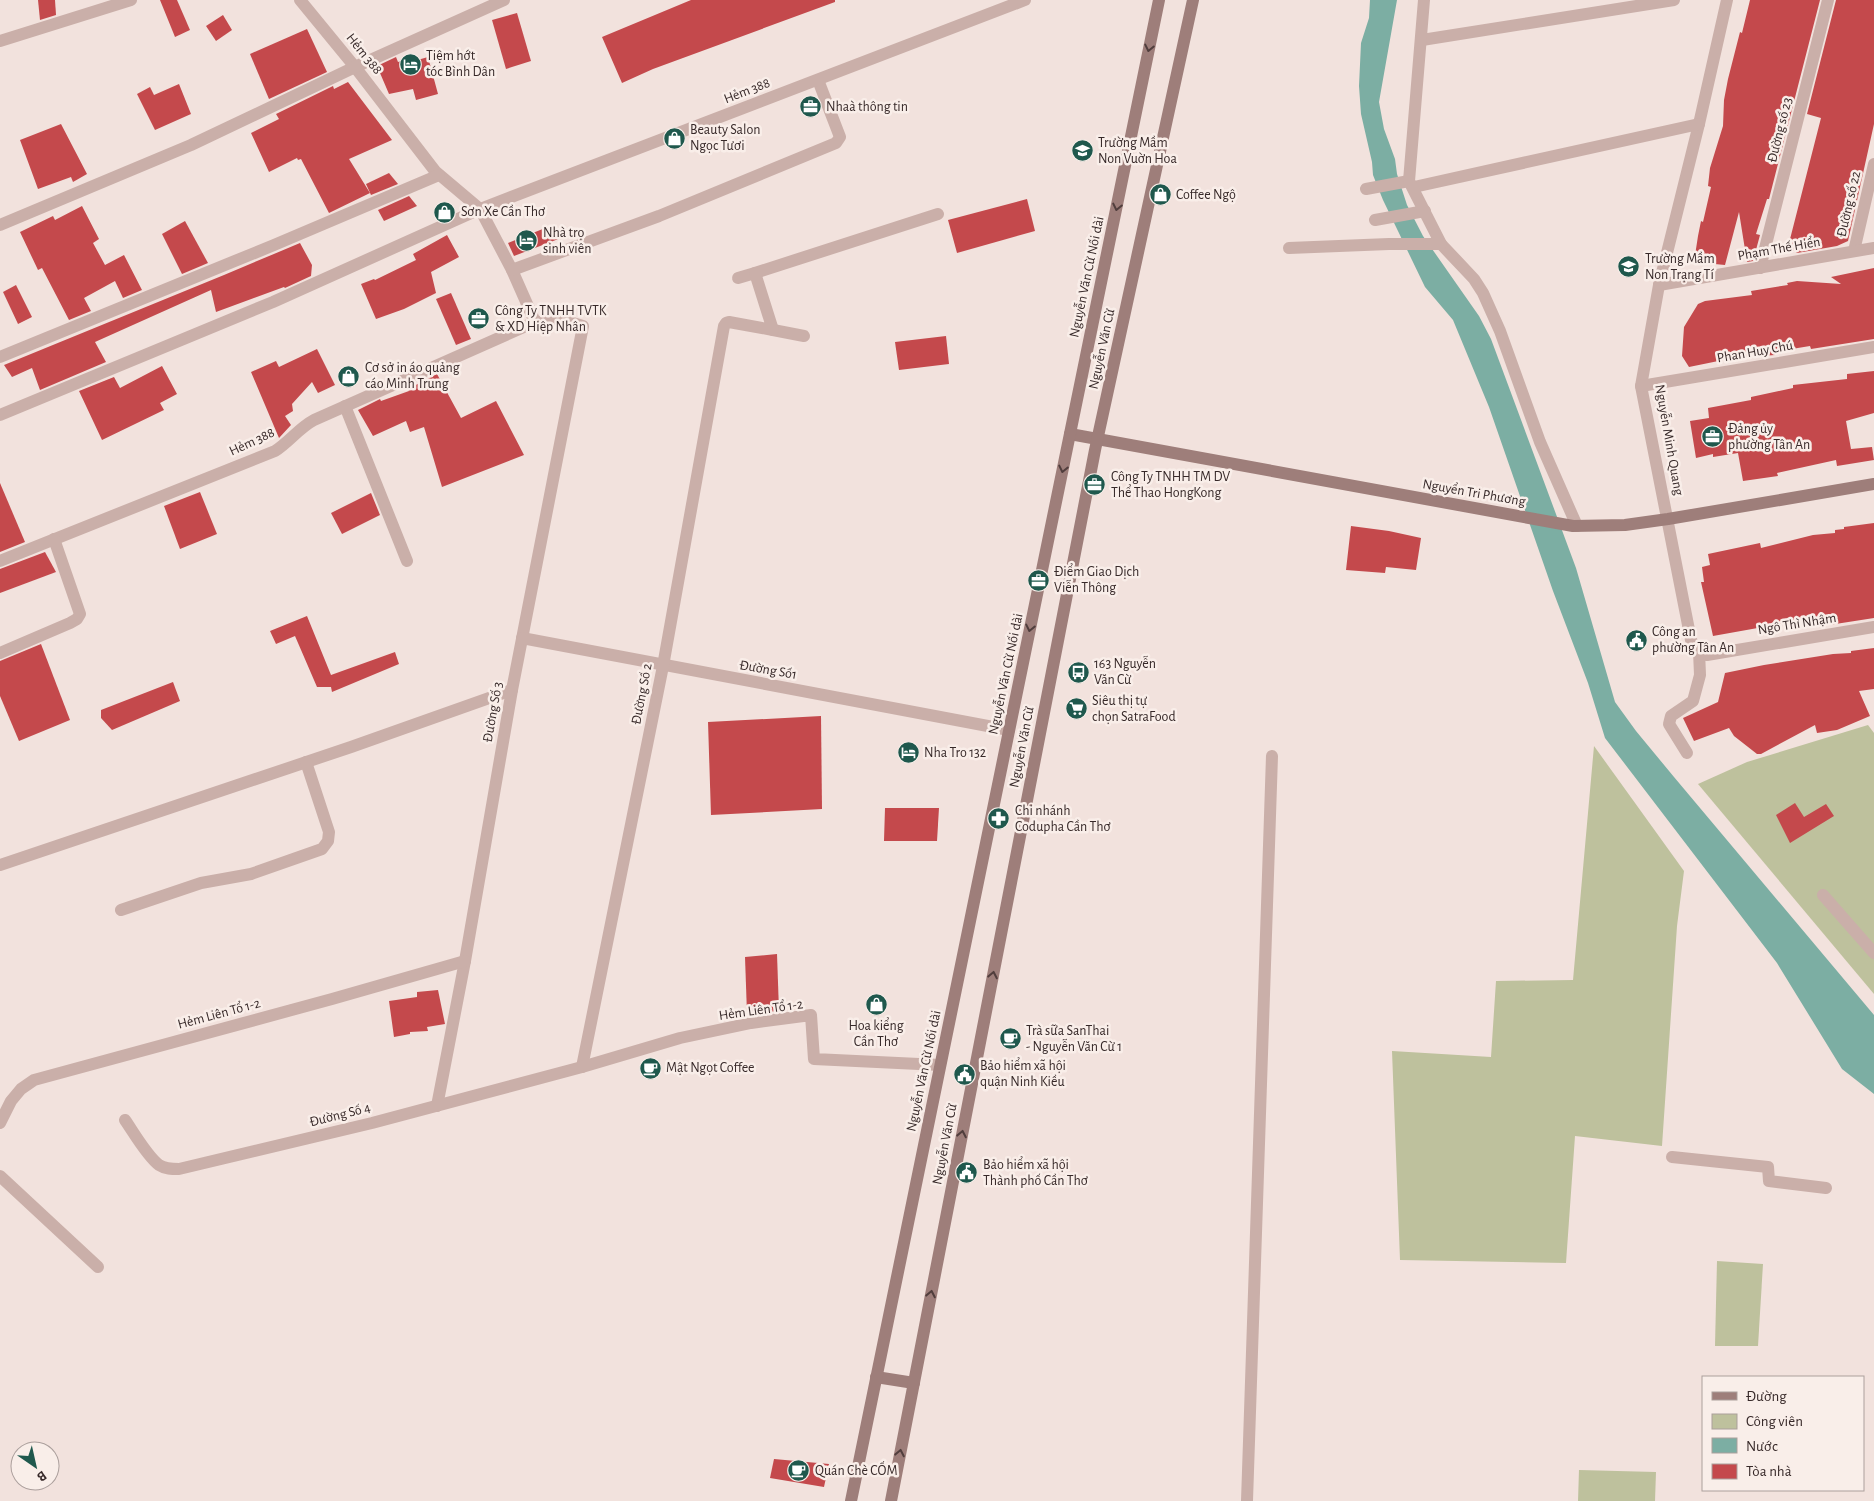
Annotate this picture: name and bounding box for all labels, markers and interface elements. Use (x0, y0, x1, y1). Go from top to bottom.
street label: Hẻm 388 (343, 31, 385, 77)
one-way arrow (1145, 43, 1155, 52)
place label: Tiệm hớt tóc Bình Dân (426, 49, 495, 79)
hotel icon: Tiệm hớt tóc Bình Dân (398, 52, 422, 76)
street label: Hẻm 388 (722, 76, 772, 106)
office icon: Nhaà thông tin (798, 95, 822, 119)
street label: Đường số 23 (1764, 96, 1795, 164)
place label: Nhaà thông tin (826, 100, 908, 114)
place label: Beauty Salon Ngọc Tươi (690, 123, 760, 153)
shop icon: Beauty Salon Ngọc Tươi (662, 126, 686, 150)
place label: Trường Mầm Non Vuờn Hoa (1098, 135, 1177, 166)
school or university icon: Trường Mầm Non Vuờn Hoa (1070, 139, 1094, 163)
street label: Đường số 22 (1834, 169, 1863, 238)
shop icon: Coffee Ngộ (1148, 183, 1172, 207)
place label: Coffee Ngộ (1176, 188, 1236, 202)
shop icon: Sơn Xe Cần Thơ (433, 200, 457, 224)
one-way arrow (1112, 203, 1123, 211)
place label: Sơn Xe Cần Thơ (461, 204, 545, 219)
street label: Nguyễn Văn Cừ Nối dài (1065, 215, 1107, 339)
place label: Nhà trọ sinh viên (543, 226, 591, 256)
hotel icon: Nhà trọ sinh viên (515, 229, 539, 253)
street label: Phạm Thế Hiển (1736, 233, 1821, 263)
place label: Trường Mầm Non Trạng Tí (1645, 251, 1715, 282)
school or university icon: Trường Mầm Non Trạng Tí (1617, 255, 1641, 279)
place label: Công Ty TNHH TVTK & XD Hiệp Nhân (495, 304, 607, 334)
street label: Nguyễn Văn Cừ (1085, 306, 1118, 391)
office icon: Công Ty TNHH TVTK & XD Hiệp Nhân (467, 307, 491, 331)
street label: Phan Huy Chú (1716, 338, 1794, 366)
place label: Cơ sở in áo quảng cáo Minh Trung (365, 361, 460, 391)
shop icon: Cơ sở in áo quảng cáo Minh Trung (337, 364, 361, 388)
street label: Nguyễn Minh Quang (1652, 383, 1688, 497)
place label: Đảng ủy phường Tân An (1728, 422, 1810, 452)
street label: Hẻm 388 (227, 425, 277, 459)
office icon: Đảng ủy phường Tân An (1700, 425, 1724, 449)
one-way arrow (1058, 465, 1069, 473)
place label: Công Ty TNHH TM DV Thể Thao HongKong (1111, 470, 1230, 500)
office icon: Công Ty TNHH TM DV Thể Thao HongKong (1083, 473, 1107, 497)
street label: Nguyển Tri Phương (1421, 475, 1527, 509)
place label: Điểm Giao Dịch Viễn Thông (1054, 563, 1139, 595)
office icon: Điểm Giao Dịch Viễn Thông (1026, 568, 1050, 592)
street label: Ngô Thì Nhậm (1757, 611, 1837, 637)
street label: Nguyễn Văn Cừ Nối dài (984, 612, 1026, 736)
one-way arrow (1026, 624, 1036, 633)
place label: Công an phường Tân An (1652, 625, 1734, 655)
public building icon: Công an phường Tân An (1624, 628, 1648, 652)
place label: 163 Nguyễn Văn Cừ (1094, 655, 1156, 687)
street label: Đường Số1 (738, 657, 798, 682)
bus stop icon: 163 Nguyễn Văn Cừ (1066, 660, 1090, 684)
street label: Đường Số 2 (628, 662, 655, 726)
street label: Đường Số 3 (480, 680, 505, 743)
place label: Siêu thị tự chọn SatraFood (1092, 694, 1176, 724)
supermarket icon: Siêu thị tự chọn SatraFood (1064, 697, 1088, 721)
street label: Nguyễn Văn Cừ (1005, 704, 1037, 789)
hotel icon: Nha Tro 132 (896, 741, 920, 765)
place label: Nha Tro 132 (924, 746, 986, 760)
place label: Chi nhánh Codupha Cần Thơ (1015, 804, 1111, 834)
pharmacy icon: Chi nhánh Codupha Cần Thơ (987, 807, 1011, 831)
one-way arrow (987, 970, 998, 979)
shop icon: Hoa kiểng Cần Thơ (864, 992, 888, 1016)
street label: Hẻm Liên Tổ 1-2 (176, 994, 262, 1032)
street label: Hẻm Liên Tổ 1-2 (718, 995, 804, 1023)
street label: Nguyễn Văn Cừ Nối dài (902, 1009, 944, 1133)
place label: Hoa kiểng Cần Thơ (848, 1017, 904, 1049)
place label: Trà sữa SanThai - Nguyễn Văn Cừ 1 (1026, 1024, 1122, 1054)
cafe icon: Trà sữa SanThai - Nguyễn Văn Cừ 1 (998, 1027, 1022, 1051)
cafe icon: Mật Ngọt Coffee (638, 1056, 662, 1080)
place label: Bảo hiểm xã hội quận Ninh Kiều (980, 1057, 1066, 1089)
place label: Mật Ngọt Coffee (666, 1061, 755, 1075)
public building icon: Bảo hiểm xã hội quận Ninh Kiều (952, 1062, 976, 1086)
street label: Đường Số 4 (308, 1100, 372, 1129)
street label: Nguyễn Văn Cừ (928, 1101, 960, 1186)
one-way arrow (956, 1130, 967, 1139)
place label: Bảo hiểm xã hội Thành phố Cần Thơ (983, 1156, 1088, 1188)
public building icon: Bảo hiểm xã hội Thành phố Cần Thơ (955, 1161, 979, 1185)
one-way arrow (925, 1289, 936, 1298)
legend (1702, 1376, 1864, 1491)
text: Đường (1746, 1389, 1787, 1404)
text: Công viên (1746, 1414, 1803, 1429)
text: Nước (1746, 1439, 1778, 1454)
north arrow (10, 1441, 60, 1491)
one-way arrow (894, 1449, 905, 1458)
cafe icon: Quán Chè CỐM (787, 1459, 811, 1483)
place label: Quán Chè CỐM (815, 1460, 897, 1478)
text: Tòa nhà (1746, 1464, 1792, 1479)
text: B (34, 1468, 49, 1484)

